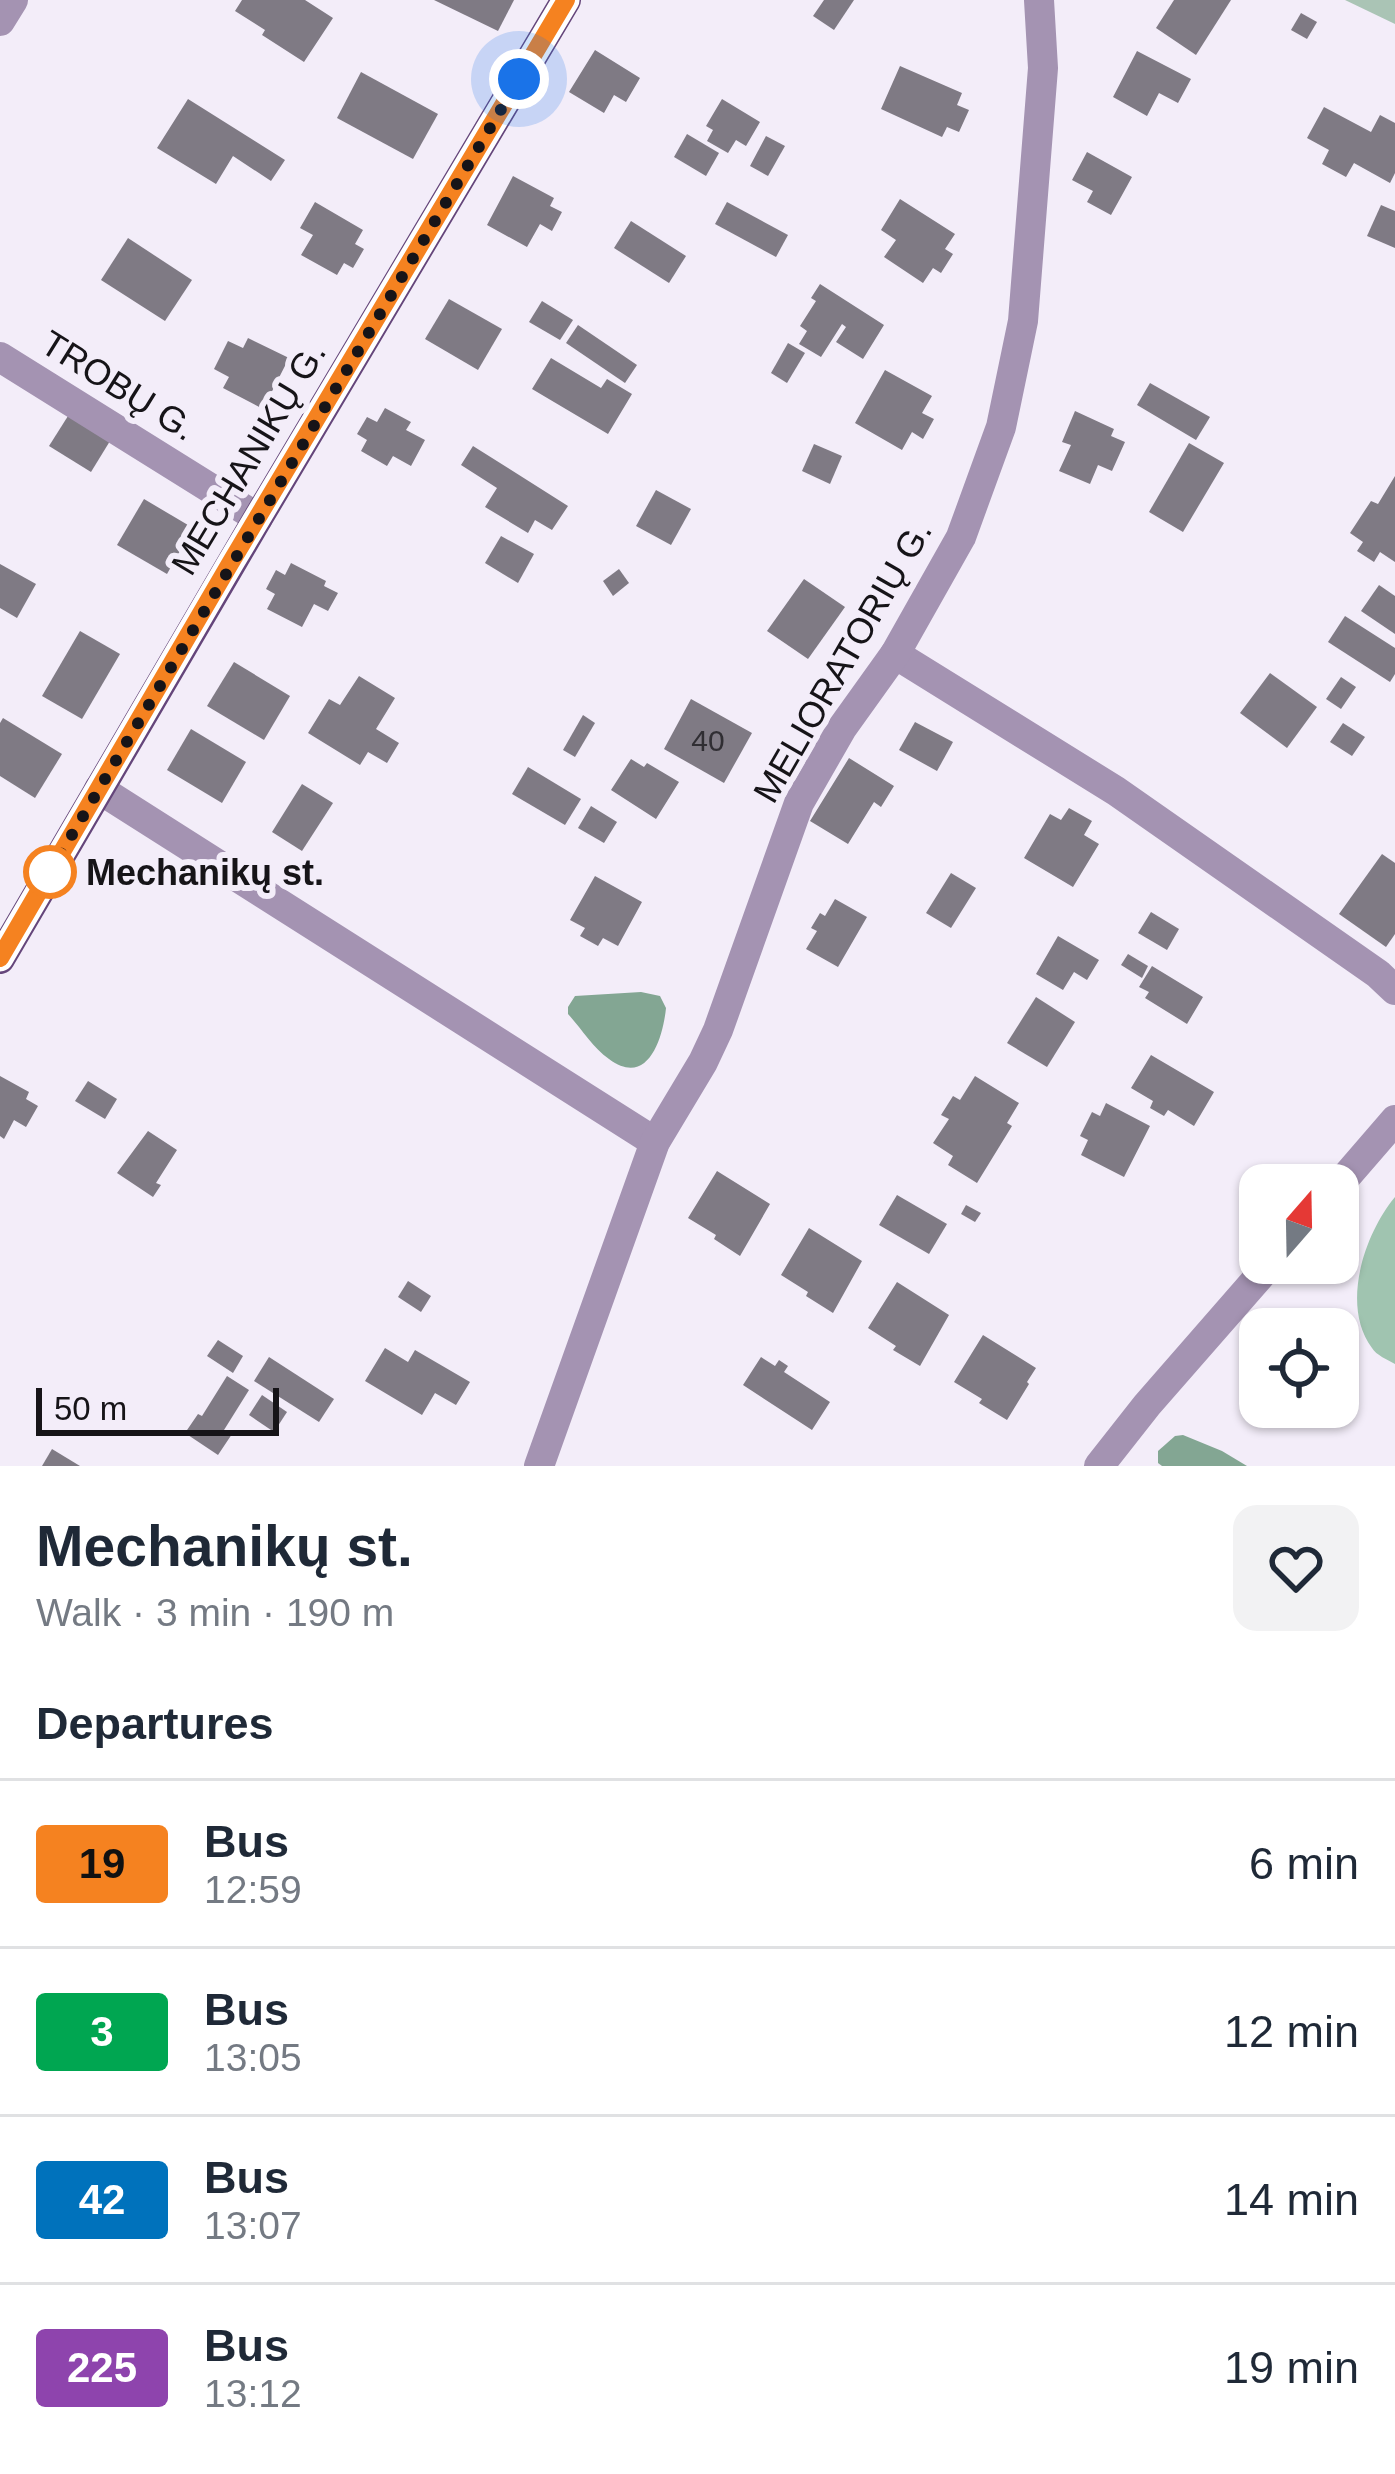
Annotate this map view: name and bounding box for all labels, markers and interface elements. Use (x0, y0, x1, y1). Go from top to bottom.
your location (489, 49, 549, 109)
street label: TROBŲ G. (34, 322, 203, 449)
street label: MECHANIKŲ G. (163, 335, 334, 582)
street label: MELIORATORIŲ G. (745, 513, 940, 810)
house number: 40 (691, 724, 725, 757)
marker: Mechanikų st. (25, 847, 75, 897)
place label: Mechanikų st. (86, 852, 324, 893)
north arrow (1239, 1164, 1359, 1284)
map controls (1239, 1164, 1359, 1428)
button: locate (1239, 1308, 1359, 1428)
scale bar (36, 1382, 279, 1435)
text: 50 m (54, 1390, 127, 1427)
button: heart (1233, 1505, 1359, 1631)
text: Mechanikų st. (36, 1514, 413, 1578)
text: Walk · 3 min · 190 m (36, 1591, 394, 1634)
text: Departures (36, 1698, 274, 1749)
text: Bus (204, 1816, 289, 1867)
text: 6 min (1249, 1838, 1359, 1889)
text: 19 (79, 1840, 125, 1887)
text: 12:59 (204, 1868, 302, 1911)
text: Bus (204, 1984, 289, 2035)
text: 12 min (1224, 2006, 1359, 2057)
text: 3 (90, 2008, 114, 2055)
text: 13:05 (204, 2036, 302, 2079)
text: Bus (204, 2152, 289, 2203)
text: 14 min (1224, 2174, 1359, 2225)
text: 42 (79, 2176, 125, 2223)
text: 13:07 (204, 2204, 302, 2247)
text: Bus (204, 2320, 289, 2371)
text: 19 min (1224, 2342, 1359, 2393)
text: 225 (67, 2344, 137, 2391)
text: 13:12 (204, 2372, 302, 2415)

